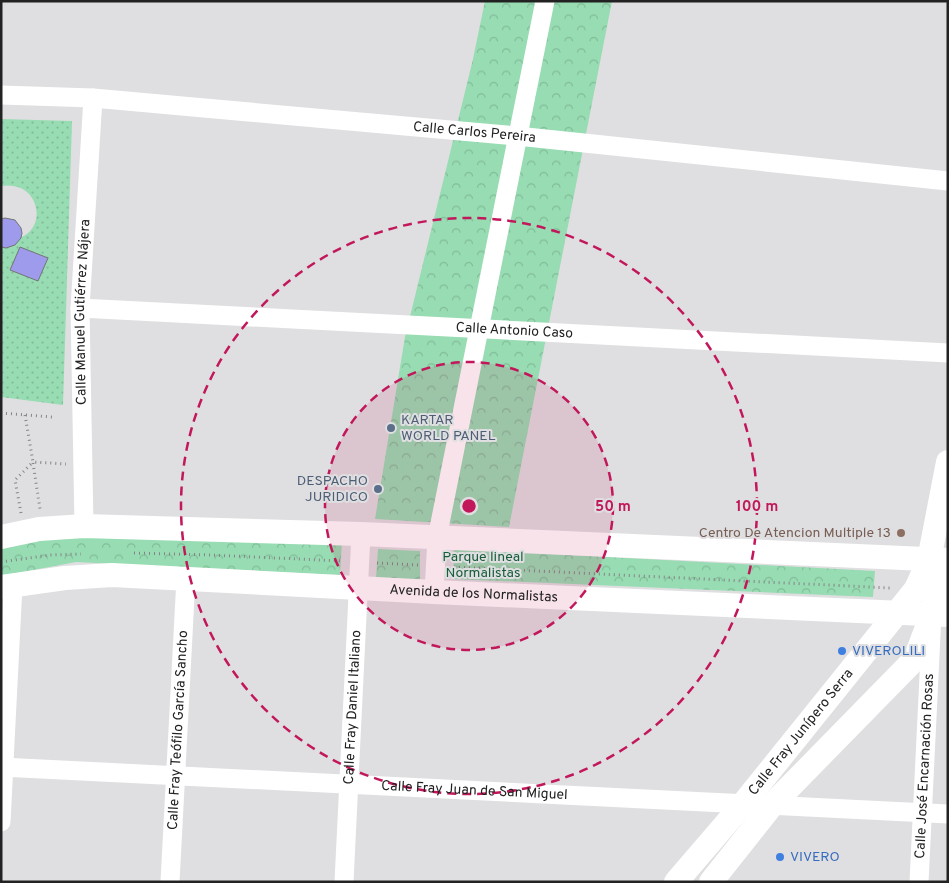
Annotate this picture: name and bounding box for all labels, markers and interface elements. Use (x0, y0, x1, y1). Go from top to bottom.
street label: Calle Carlos Pereira (412, 118, 537, 146)
street label: Calle Manuel Gutiérrez Nájera (71, 219, 94, 405)
street label: Calle Antonio Caso (455, 319, 574, 342)
place label: KARTAR WORLD PANEL (401, 412, 496, 445)
marker: KARTAR WORLD PANEL (385, 422, 397, 434)
place label: DESPACHO JURIDICO (297, 473, 368, 506)
marker: DESPACHO JURIDICO (372, 483, 384, 495)
centre of rings (460, 497, 478, 515)
text: 50 m (595, 498, 631, 517)
text: 100 m (736, 498, 778, 517)
place label: Centro De Atencion Multiple 13 (699, 525, 891, 542)
marker: Centro De Atencion Multiple 13 (895, 527, 907, 539)
park label: Parque lineal Normalistas (442, 549, 524, 582)
street label: Avenida de los Normalistas (389, 581, 558, 606)
street label: Calle Fray Daniel Italiano (340, 629, 365, 785)
street label: Calle Fray Teófilo García Sancho (164, 630, 192, 831)
place label: VIVEROLILI (852, 643, 925, 660)
marker: VIVEROLILI (836, 645, 848, 657)
street label: Calle Fray Junípero Serra (745, 665, 857, 799)
street label: Calle José Encarnación Rosas (912, 673, 938, 859)
street label: Calle Fray Juan de San Miguel (381, 777, 568, 804)
place label: VIVERO (790, 849, 840, 866)
marker: VIVERO (774, 851, 786, 863)

